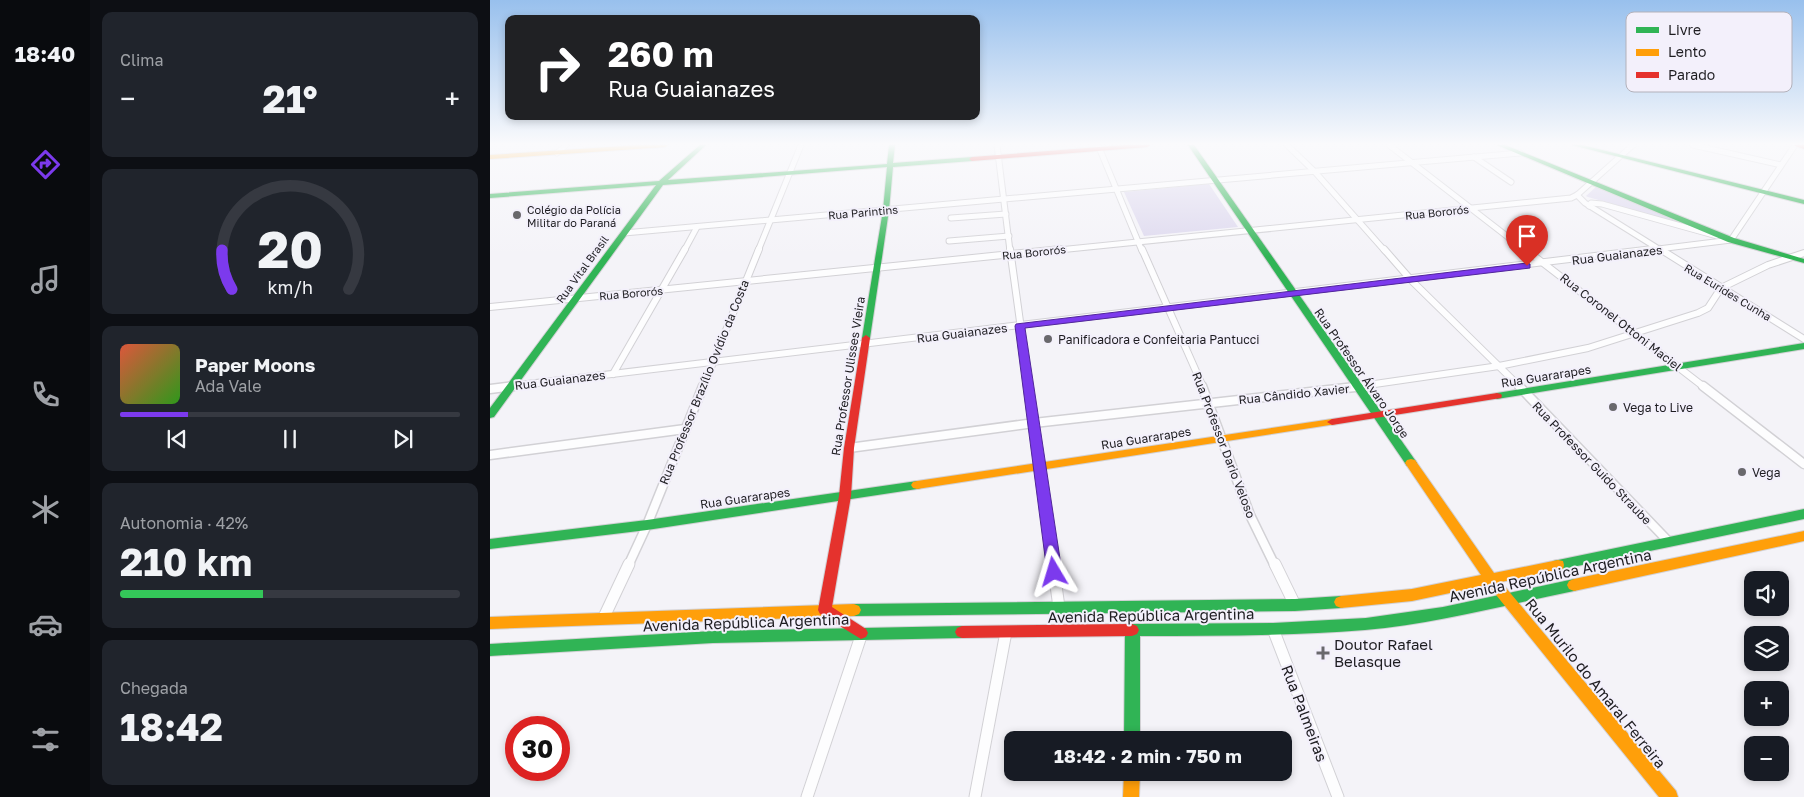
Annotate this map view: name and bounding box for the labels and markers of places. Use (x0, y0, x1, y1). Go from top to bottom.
place label: Colégio da Polícia Militar do Paraná (527, 203, 621, 229)
marker: Colégio da Polícia Militar do Paraná (511, 209, 523, 221)
pin (1506, 215, 1548, 266)
place label: Panificadora e Confeitaria Pantucci (1058, 332, 1259, 347)
marker: Panificadora e Confeitaria Pantucci (1042, 333, 1054, 345)
place label: Vega to Live (1623, 400, 1693, 415)
marker: Vega to Live (1607, 401, 1619, 413)
place label: Vega (1752, 465, 1780, 480)
marker: Vega (1736, 466, 1748, 478)
place label: Doutor Rafael Belasque (1334, 635, 1433, 670)
marker: Doutor Rafael Belasque (1316, 646, 1330, 660)

